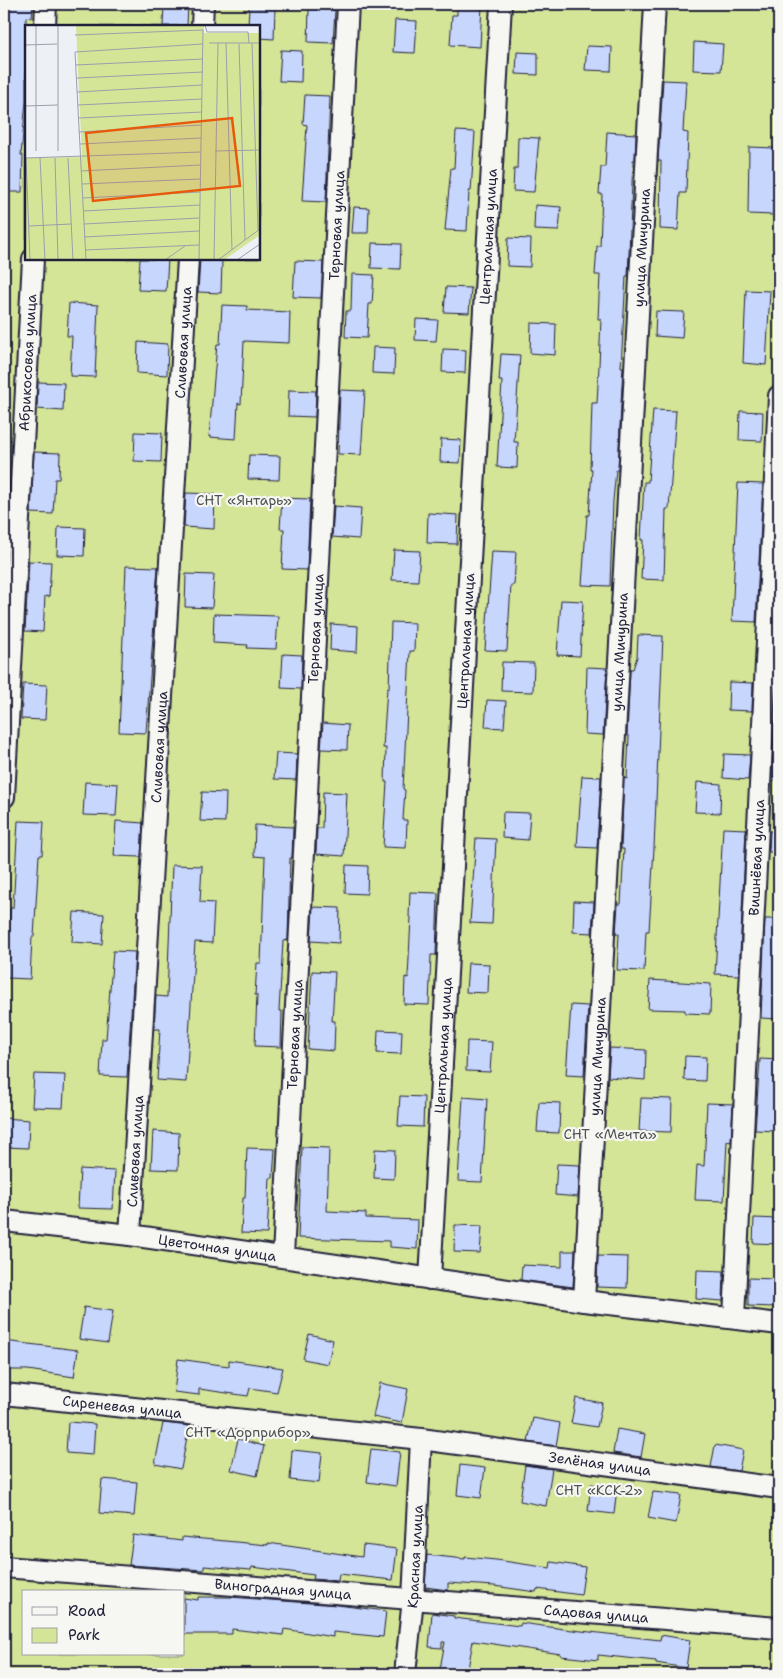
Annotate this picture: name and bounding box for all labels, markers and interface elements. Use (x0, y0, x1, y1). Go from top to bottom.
inset map (25, 25, 260, 260)
street label: Центральная улица (475, 168, 501, 305)
street label: Терновая улица (325, 170, 348, 281)
street label: улица Мичурина (629, 187, 654, 307)
street label: Сливовая улица (171, 286, 195, 399)
street label: Абрикосовая улица (15, 293, 40, 432)
park label: СНТ «Янтарь» (196, 491, 292, 509)
street label: Центральная улица (453, 572, 478, 710)
street label: Терновая улица (304, 573, 327, 684)
street label: улица Мичурина (607, 592, 632, 712)
street label: Сливовая улица (147, 690, 171, 803)
street label: Вишнёвая улица (745, 799, 768, 916)
street label: Центральная улица (430, 977, 456, 1114)
street label: Терновая улица (283, 978, 306, 1090)
street label: улица Мичурина (585, 996, 610, 1116)
street label: Сливовая улица (123, 1094, 147, 1208)
park label: СНТ «Мечта» (563, 1125, 657, 1143)
street label: Цветочная улица (157, 1230, 278, 1265)
street label: Сиреневая улица (62, 1391, 183, 1422)
park label: СНТ «Дорприбор» (185, 1423, 311, 1441)
street label: Зелёная улица (547, 1448, 653, 1479)
park label: СНТ «КСК-2» (556, 1481, 643, 1499)
street label: Красная улица (403, 1504, 427, 1609)
street label: Виноградная улица (214, 1575, 353, 1603)
legend (22, 1590, 185, 1656)
text: Road (68, 1601, 106, 1621)
street label: Садовая улица (543, 1601, 650, 1627)
text: Park (68, 1625, 100, 1645)

